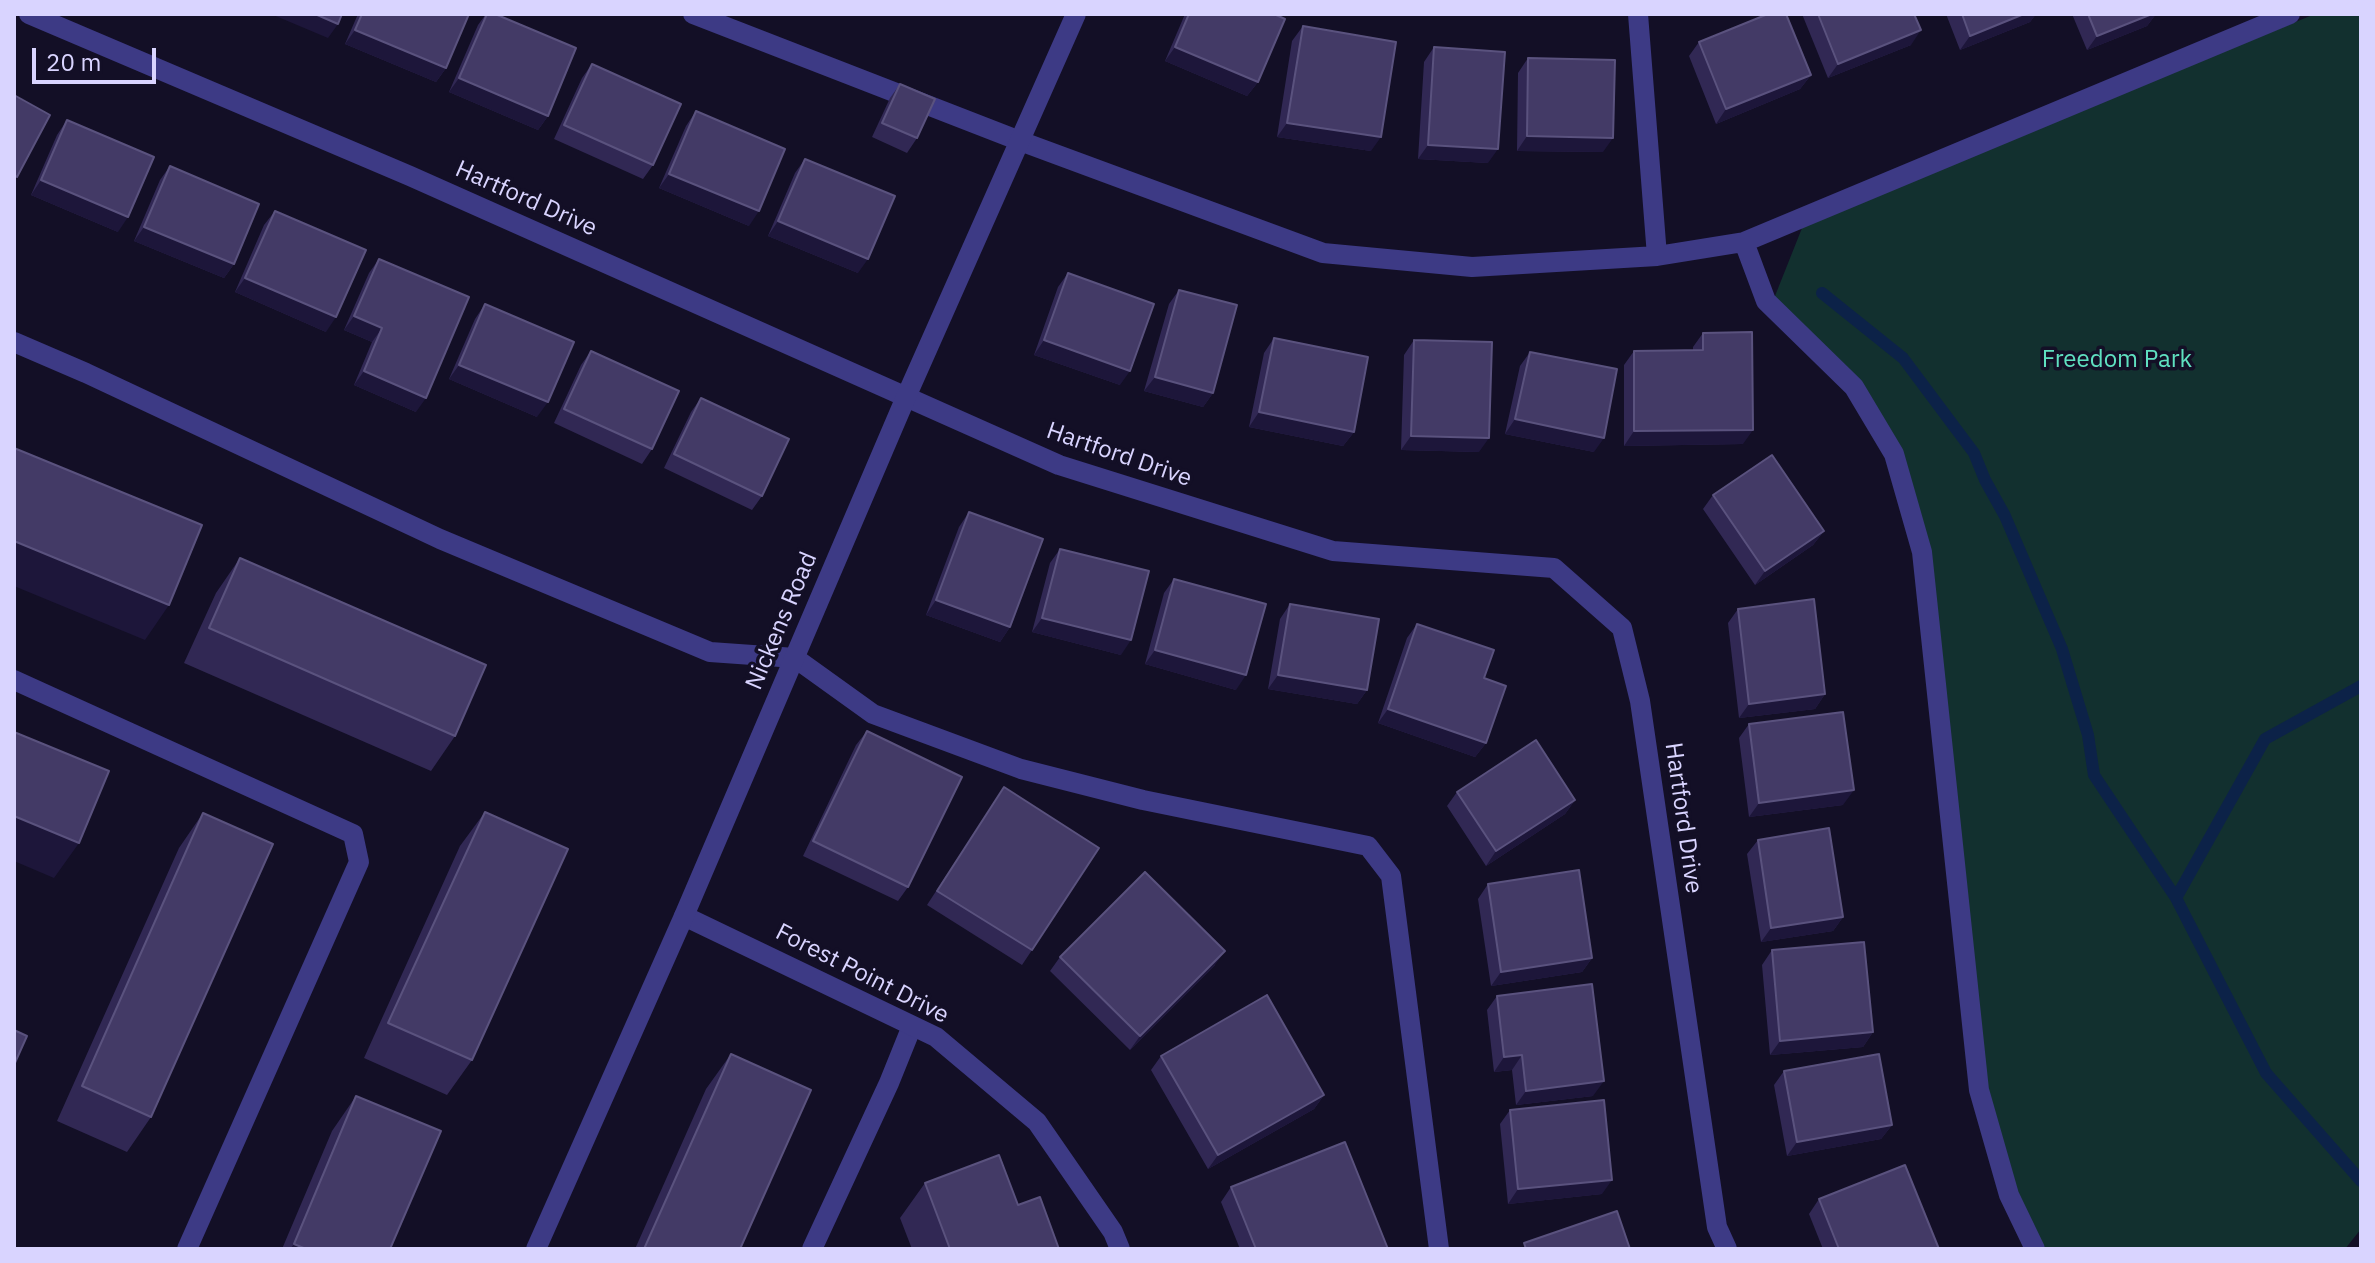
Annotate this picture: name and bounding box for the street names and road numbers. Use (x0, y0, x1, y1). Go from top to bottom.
street label: Hartford Drive (451, 155, 601, 243)
street label: Hartford Drive (1042, 417, 1196, 493)
street label: Nickens Road (740, 548, 824, 694)
street label: Hartford Drive (1658, 741, 1708, 895)
street label: Forest Point Drive (771, 918, 953, 1030)

